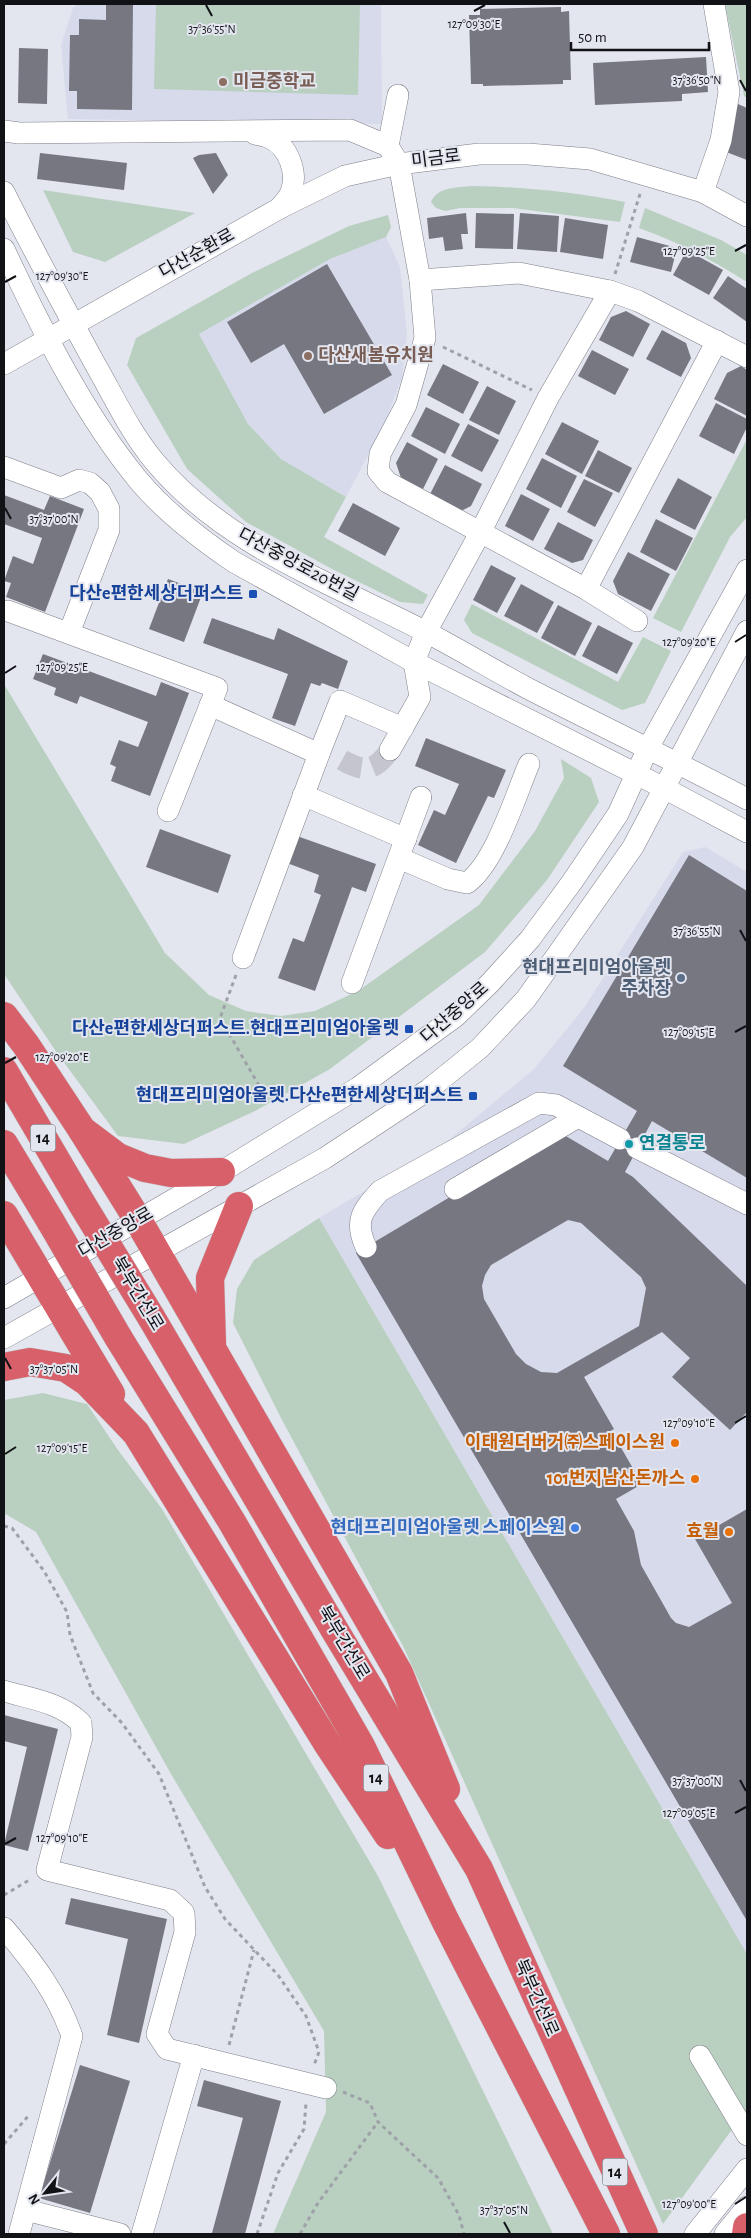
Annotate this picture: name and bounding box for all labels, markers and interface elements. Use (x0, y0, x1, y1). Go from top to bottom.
text: 127°09'30"E (448, 18, 500, 30)
scale bar (571, 20, 708, 52)
text: 37°36'55"N (188, 23, 236, 35)
text: 50 m (578, 30, 607, 45)
place label: 미금중학교 (233, 71, 316, 91)
text: 37°36'50"N (673, 74, 721, 86)
marker: 미금중학교 (217, 76, 229, 88)
street label: 미금로 (410, 145, 462, 171)
street label: 다산순환로 (155, 224, 238, 282)
text: 127°09'25"E (663, 245, 715, 257)
text: 127°09'30"E (36, 270, 88, 282)
place label: 다산새봄유치원 (318, 346, 434, 365)
marker: 다산새봄유치원 (302, 350, 314, 362)
text: 37°37'00"N (29, 513, 79, 525)
street label: 다산중앙로20번길 (235, 524, 362, 604)
place label: 다산e편한세상더퍼스트 (69, 583, 243, 603)
marker: 다산e편한세상더퍼스트 (247, 588, 259, 600)
text: 127°09'20"E (662, 636, 716, 648)
text: 127°09'25"E (36, 661, 88, 673)
text: 37°36'55"N (673, 925, 721, 937)
place label: 현대프리미엄아울렛 주차장 (522, 957, 671, 998)
marker: 현대프리미엄아울렛 주차장 (675, 972, 687, 984)
street label: 다산중앙로 (417, 978, 492, 1047)
place label: 다산e편한세상더퍼스트.현대프리미엄아울렛 (72, 1018, 399, 1038)
marker: 다산e편한세상더퍼스트.현대프리미엄아울렛 (403, 1023, 415, 1035)
text: 127°09'15"E (664, 1026, 714, 1038)
text: 127°09'20"E (35, 1051, 89, 1063)
place label: 현대프리미엄아울렛.다산e편한세상더퍼스트 (136, 1085, 463, 1105)
marker: 현대프리미엄아울렛.다산e편한세상더퍼스트 (467, 1090, 479, 1102)
road number: 14 (30, 1124, 56, 1152)
place label: 연결통로 (639, 1134, 705, 1153)
marker: 연결통로 (623, 1138, 635, 1150)
street label: 다산중앙로 (75, 1203, 156, 1261)
street label: 북부간선로 (108, 1253, 167, 1334)
text: 37°37'05"N (30, 1363, 78, 1375)
text: 127°09'10"E (663, 1417, 715, 1429)
place label: 이태원더버거㈜스페이스원 (465, 1432, 665, 1452)
marker: 이태원더버거㈜스페이스원 (669, 1437, 681, 1449)
text: 127°09'15"E (37, 1442, 87, 1454)
place label: 101번지남산돈까스 (547, 1469, 685, 1488)
marker: 101번지남산돈까스 (689, 1473, 701, 1485)
place label: 현대프리미엄아울렛 스페이스원 (330, 1517, 565, 1537)
marker: 현대프리미엄아울렛 스페이스원 (569, 1522, 581, 1534)
place label: 효월 (686, 1522, 719, 1541)
marker: 효월 (723, 1526, 735, 1538)
street label: 북부간선로 (314, 1602, 373, 1683)
road number: 14 (364, 1765, 388, 1792)
text: 37°37'00"N (672, 1775, 722, 1787)
text: 127°09'05"E (663, 1807, 715, 1819)
text: 127°09'10"E (36, 1832, 88, 1844)
street label: 북부간선로 (511, 1956, 562, 2039)
road number: 14 (602, 2158, 628, 2186)
north arrow (20, 2168, 70, 2218)
text: N (26, 2191, 43, 2207)
text: 127°09'00"E (662, 2198, 716, 2210)
text: 37°37'05"N (480, 2204, 528, 2216)

